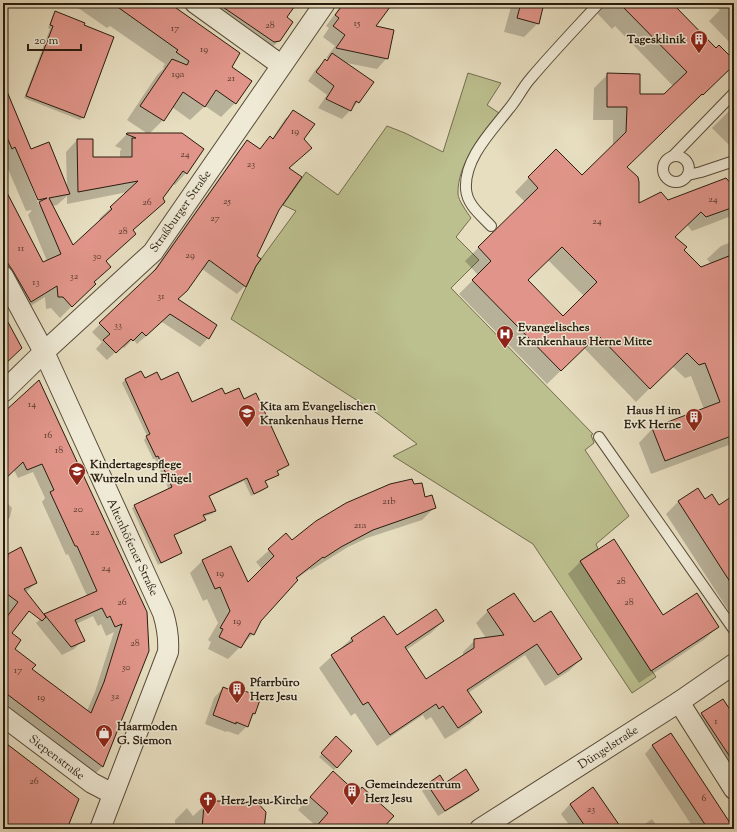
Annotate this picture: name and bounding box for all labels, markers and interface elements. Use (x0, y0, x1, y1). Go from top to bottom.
house number: 15 (354, 16, 361, 31)
house number: 28 (265, 18, 275, 33)
house number: 17 (171, 21, 179, 36)
scale bar (28, 26, 81, 52)
building icon: Tagesklinik (689, 29, 709, 54)
place label: Tagesklinik (626, 31, 686, 49)
text: 20 m (34, 32, 59, 50)
house number: 19 (200, 42, 208, 57)
house number: 19a (172, 67, 185, 82)
house number: 21 (227, 71, 236, 86)
house number: 19 (291, 124, 299, 139)
house number: 24 (180, 147, 190, 162)
house number: 23 (247, 157, 255, 172)
street label: Straßburger Straße (146, 166, 216, 257)
house number: 24 (708, 192, 718, 207)
house number: 25 (223, 194, 232, 209)
house number: 26 (142, 195, 152, 210)
house number: 27 (210, 211, 220, 226)
house number: 24 (592, 214, 602, 229)
house number: 28 (118, 224, 128, 239)
house number: 11 (18, 241, 25, 256)
house number: 29 (185, 248, 195, 263)
house number: 30 (92, 249, 102, 264)
house number: 32 (70, 269, 79, 284)
house number: 13 (32, 275, 40, 290)
house number: 31 (157, 289, 165, 304)
house number: 33 (114, 318, 122, 333)
place label: Evangelisches Krankenhaus Herne Mitte (517, 319, 652, 351)
hospital icon: Evangelisches Krankenhaus Herne Mitte (495, 324, 515, 349)
house number: 14 (28, 397, 36, 412)
place label: Kita am Evangelischen Krankenhaus Herne (259, 398, 377, 430)
place label: Haus H im EvK Herne (623, 402, 681, 434)
school or university icon: Kita am Evangelischen Krankenhaus Herne (237, 403, 257, 428)
building icon: Haus H im EvK Herne (684, 407, 704, 432)
house number: 16 (44, 428, 52, 443)
house number: 18 (55, 443, 63, 458)
place label: Kindertagespflege Wurzeln und Flügel (89, 456, 192, 488)
school or university icon: Kindertagespflege Wurzeln und Flügel (67, 461, 87, 486)
house number: 21b (382, 494, 396, 509)
street label: Altenhöfener Straße (102, 496, 163, 599)
house number: 20 (73, 502, 83, 517)
house number: 21a (354, 518, 367, 533)
house number: 22 (90, 525, 100, 540)
house number: 24 (101, 561, 111, 576)
house number: 19 (216, 566, 224, 581)
house number: 28 (616, 574, 626, 589)
house number: 26 (117, 595, 127, 610)
house number: 28 (624, 595, 634, 610)
house number: 19 (233, 614, 241, 629)
house number: 28 (130, 636, 140, 651)
house number: 30 (121, 660, 131, 675)
house number: 17 (14, 663, 22, 678)
place label: Pfarrbüro Herz Jesu (249, 674, 300, 706)
building icon: Pfarrbüro Herz Jesu (227, 679, 247, 704)
house number: 32 (111, 689, 120, 704)
house number: 19 (37, 690, 45, 705)
house number: 1 (714, 714, 718, 729)
place label: Haarmoden G. Siemon (116, 718, 179, 750)
street label: Düngelstraße (575, 721, 643, 774)
shop icon: Haarmoden G. Siemon (94, 723, 114, 748)
street label: Siepenstraße (25, 731, 89, 785)
house number: 26 (29, 774, 39, 789)
place label: Gemeindezentrum Herz Jesu (364, 776, 461, 808)
building icon: Gemeindezentrum Herz Jesu (342, 781, 362, 806)
church icon: Herz-Jesu-Kirche (198, 790, 218, 815)
house number: 6 (702, 791, 707, 806)
place label: Herz-Jesu-Kirche (220, 792, 308, 810)
house number: 23 (587, 802, 595, 817)

